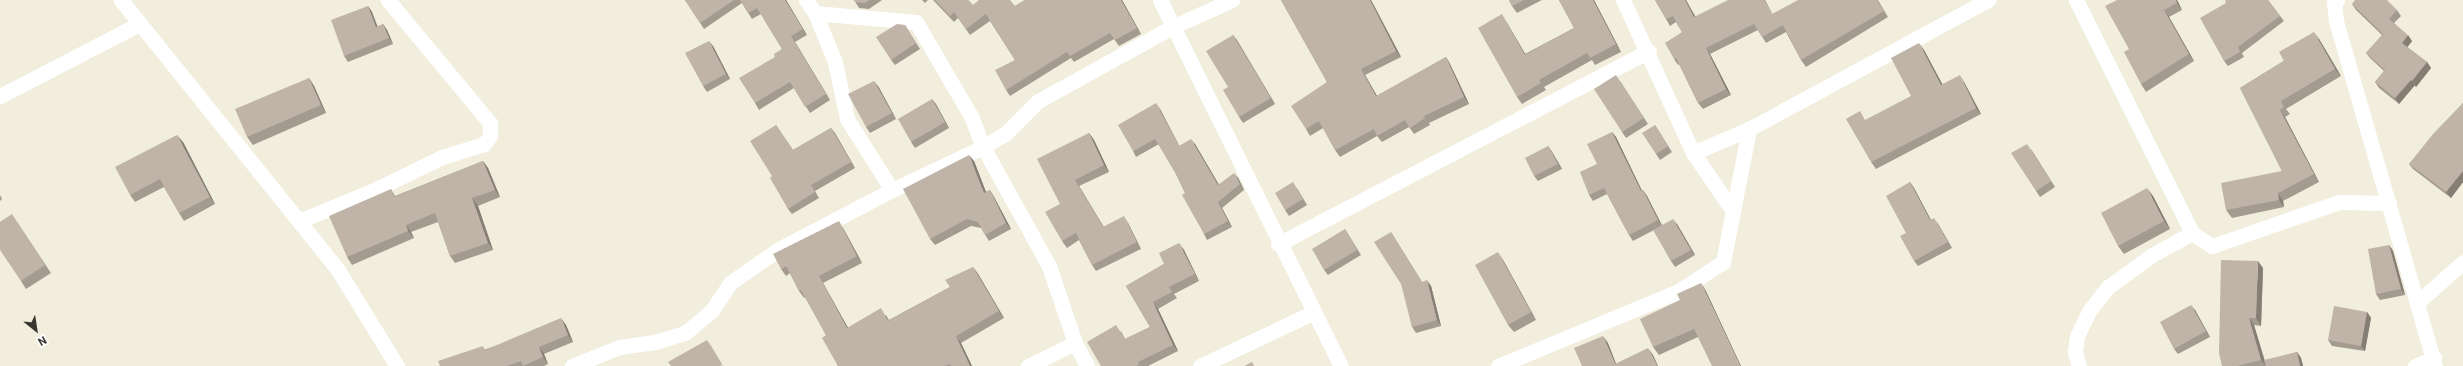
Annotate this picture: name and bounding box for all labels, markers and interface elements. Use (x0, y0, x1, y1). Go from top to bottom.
north arrow (16, 310, 56, 350)
text: N (36, 333, 49, 348)

